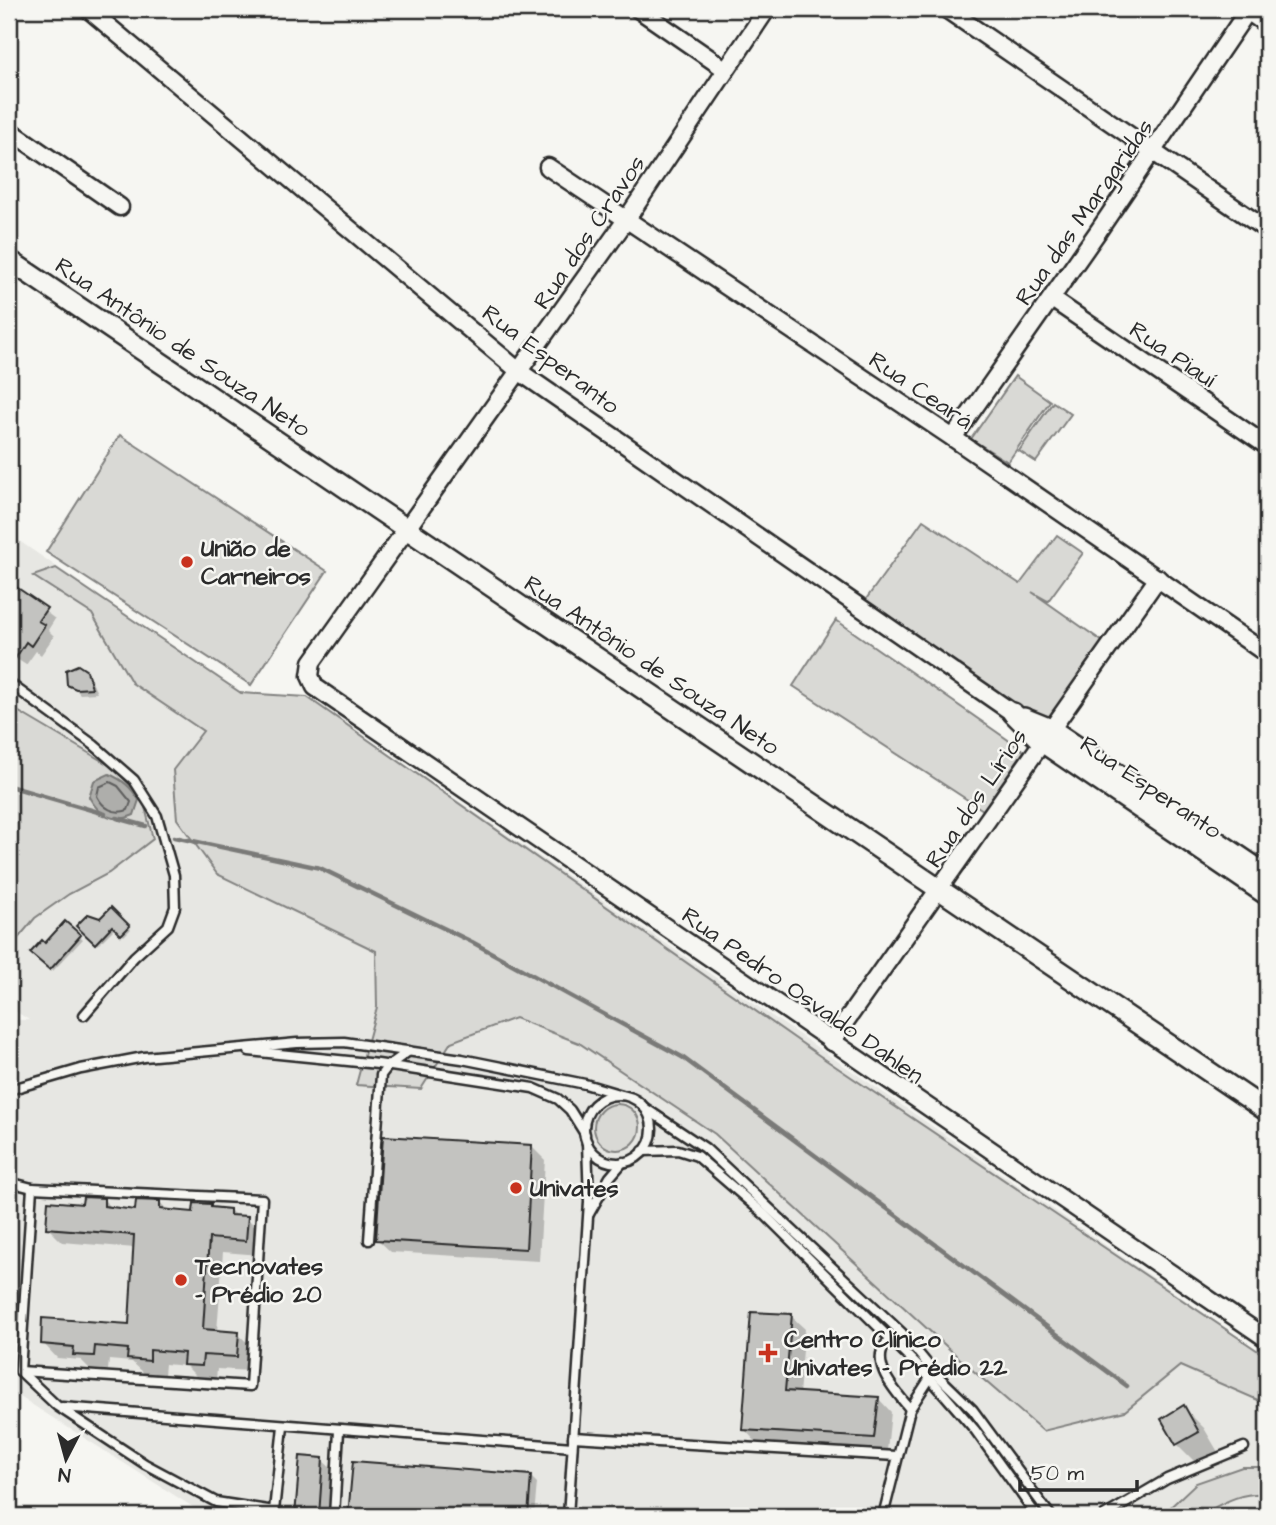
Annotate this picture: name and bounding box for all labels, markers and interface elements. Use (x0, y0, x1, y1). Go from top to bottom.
street label: Rua das Margaridas (1008, 112, 1163, 313)
street label: Rua dos Cravos (526, 149, 654, 316)
street label: Rua Antônio de Souza Neto (48, 249, 317, 446)
street label: Rua Esperanto (475, 297, 627, 423)
street label: Rua Piauí (1122, 313, 1223, 397)
street label: Rua Ceará (862, 344, 979, 438)
place label: União de Carneiros (201, 532, 311, 594)
marker: União de Carneiros (179, 554, 195, 570)
street label: Rua Antônio de Souza Neto (517, 567, 786, 764)
street label: Rua dos Lírios (918, 722, 1036, 875)
street label: Rua Esperanto (1073, 728, 1228, 848)
street label: Rua Pedro Osvaldo Dahlen (675, 899, 930, 1092)
place label: Univates (530, 1172, 619, 1206)
marker: Univates (508, 1180, 524, 1196)
place label: Tecnovates - Prédio 20 (194, 1250, 323, 1312)
marker: Tecnovates - Prédio 20 (173, 1272, 189, 1288)
place label: Centro Clínico Univates - Prédio 22 (784, 1323, 1007, 1385)
marker: Centro Clínico Univates - Prédio 22 (758, 1343, 778, 1363)
north arrow (32, 1424, 102, 1494)
scale bar (1020, 1448, 1138, 1492)
text: 50 m (1031, 1459, 1085, 1488)
text: N (57, 1460, 72, 1488)

